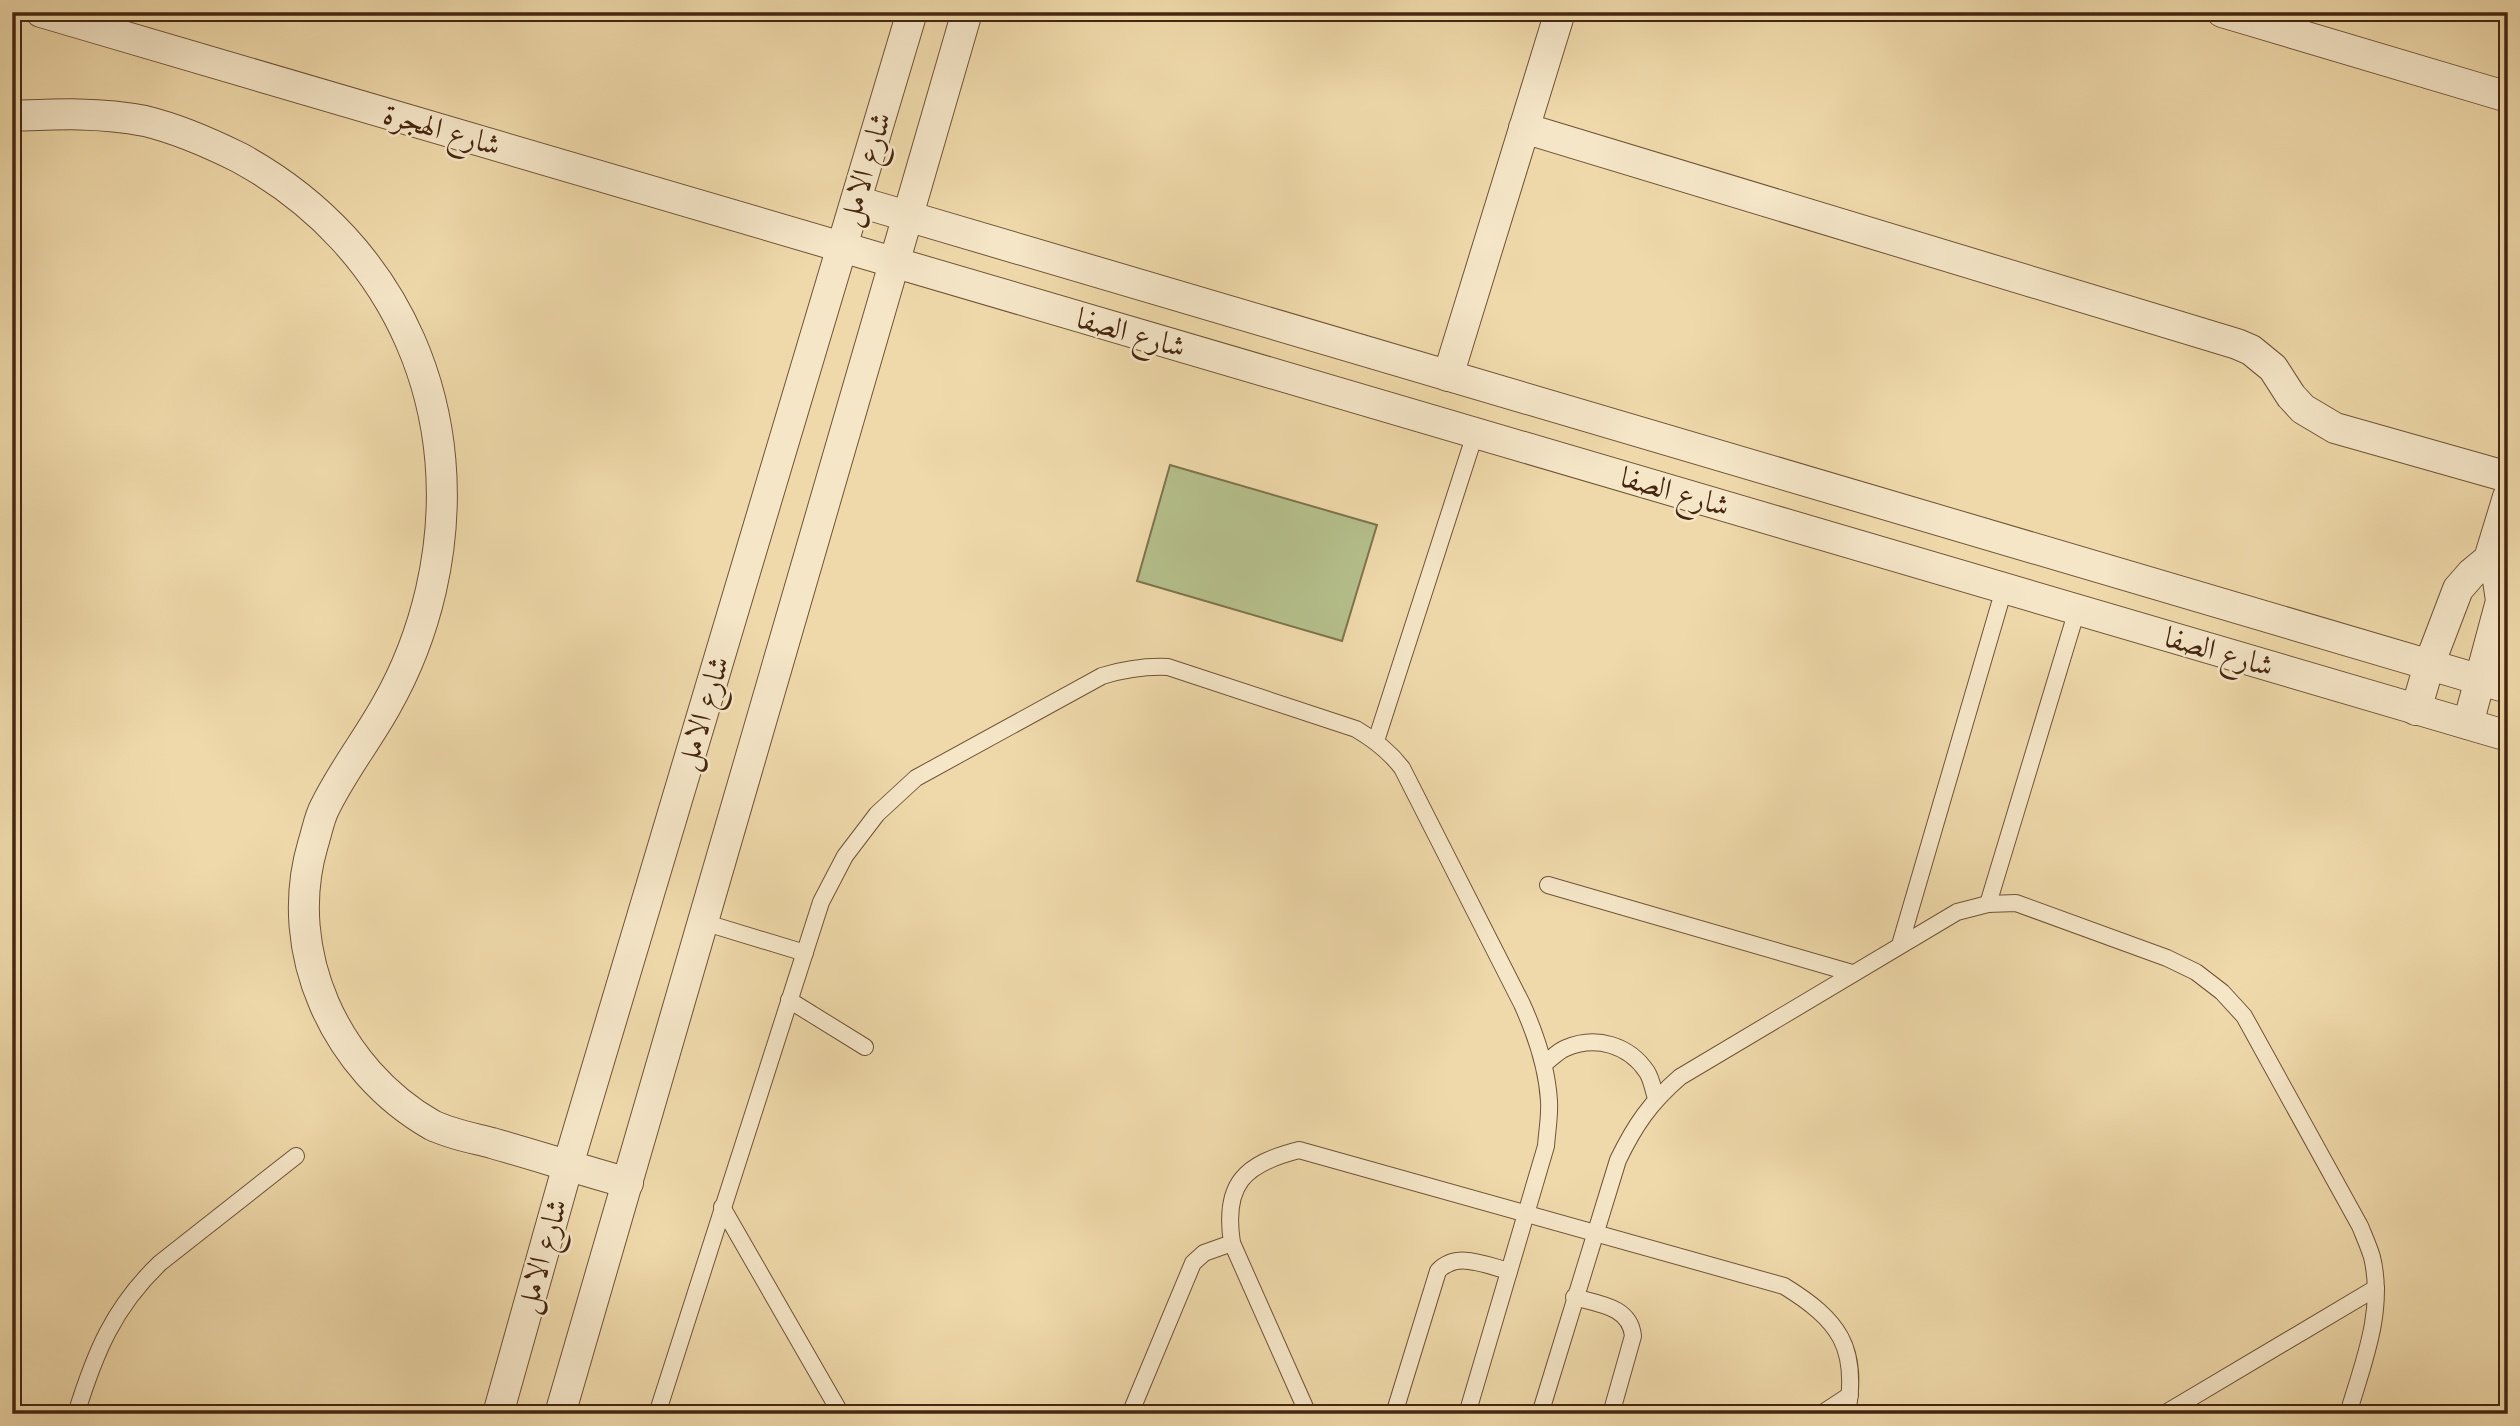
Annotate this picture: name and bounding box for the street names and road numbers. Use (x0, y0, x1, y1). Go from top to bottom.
street label: شارع الهجرة (377, 94, 505, 170)
street label: شارع الامل (828, 107, 906, 232)
street label: شارع الصفا (1071, 298, 1190, 372)
street label: شارع الصفا (1615, 457, 1734, 531)
street label: شارع الصفا (2159, 617, 2278, 691)
street label: شارع الامل (666, 651, 744, 776)
street label: شارع الامل (506, 1194, 582, 1319)

